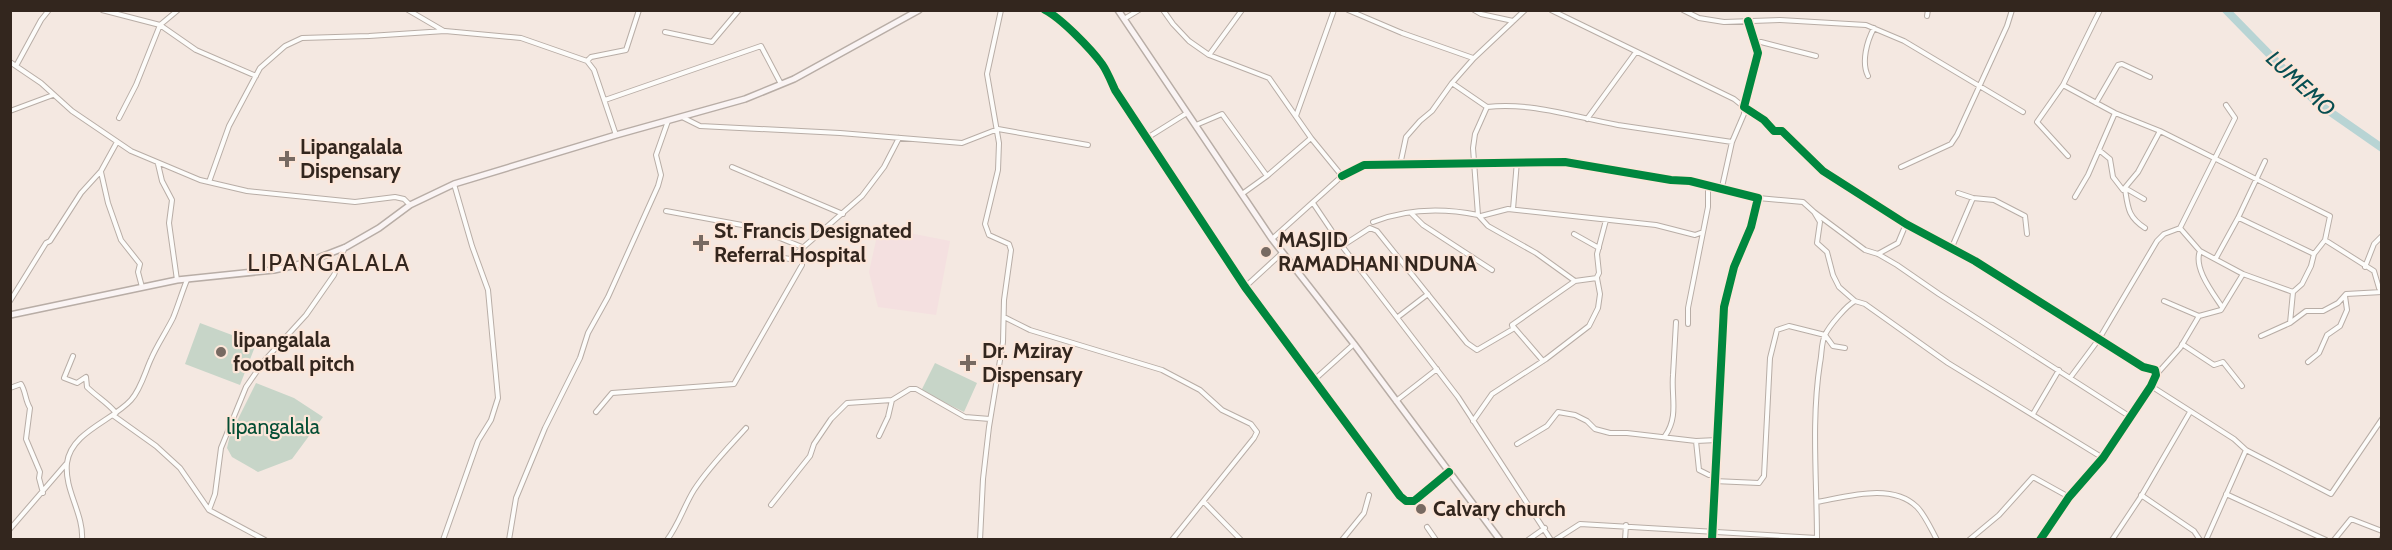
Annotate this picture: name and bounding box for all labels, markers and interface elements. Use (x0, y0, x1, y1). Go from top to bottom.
water label: LUMEMO (2261, 45, 2341, 122)
place label: Lipangalala Dispensary (300, 134, 403, 183)
marker: Lipangalala Dispensary (278, 150, 296, 168)
place label: St. Francis Designated Referral Hospital (714, 218, 912, 267)
place label: MASJID RAMADHANI NDUNA (1278, 227, 1478, 276)
marker: St. Francis Designated Referral Hospital (692, 234, 710, 252)
marker: MASJID RAMADHANI NDUNA (1259, 245, 1273, 259)
district label: LIPANGALALA (247, 248, 411, 277)
place label: lipangalala football pitch (233, 327, 355, 376)
place label: Dr. Mziray Dispensary (982, 338, 1084, 387)
marker: lipangalala football pitch (214, 345, 228, 359)
marker: Dr. Mziray Dispensary (959, 354, 977, 372)
park label: lipangalala (226, 414, 320, 439)
place label: Calvary church (1433, 496, 1566, 521)
marker: Calvary church (1414, 502, 1428, 516)

